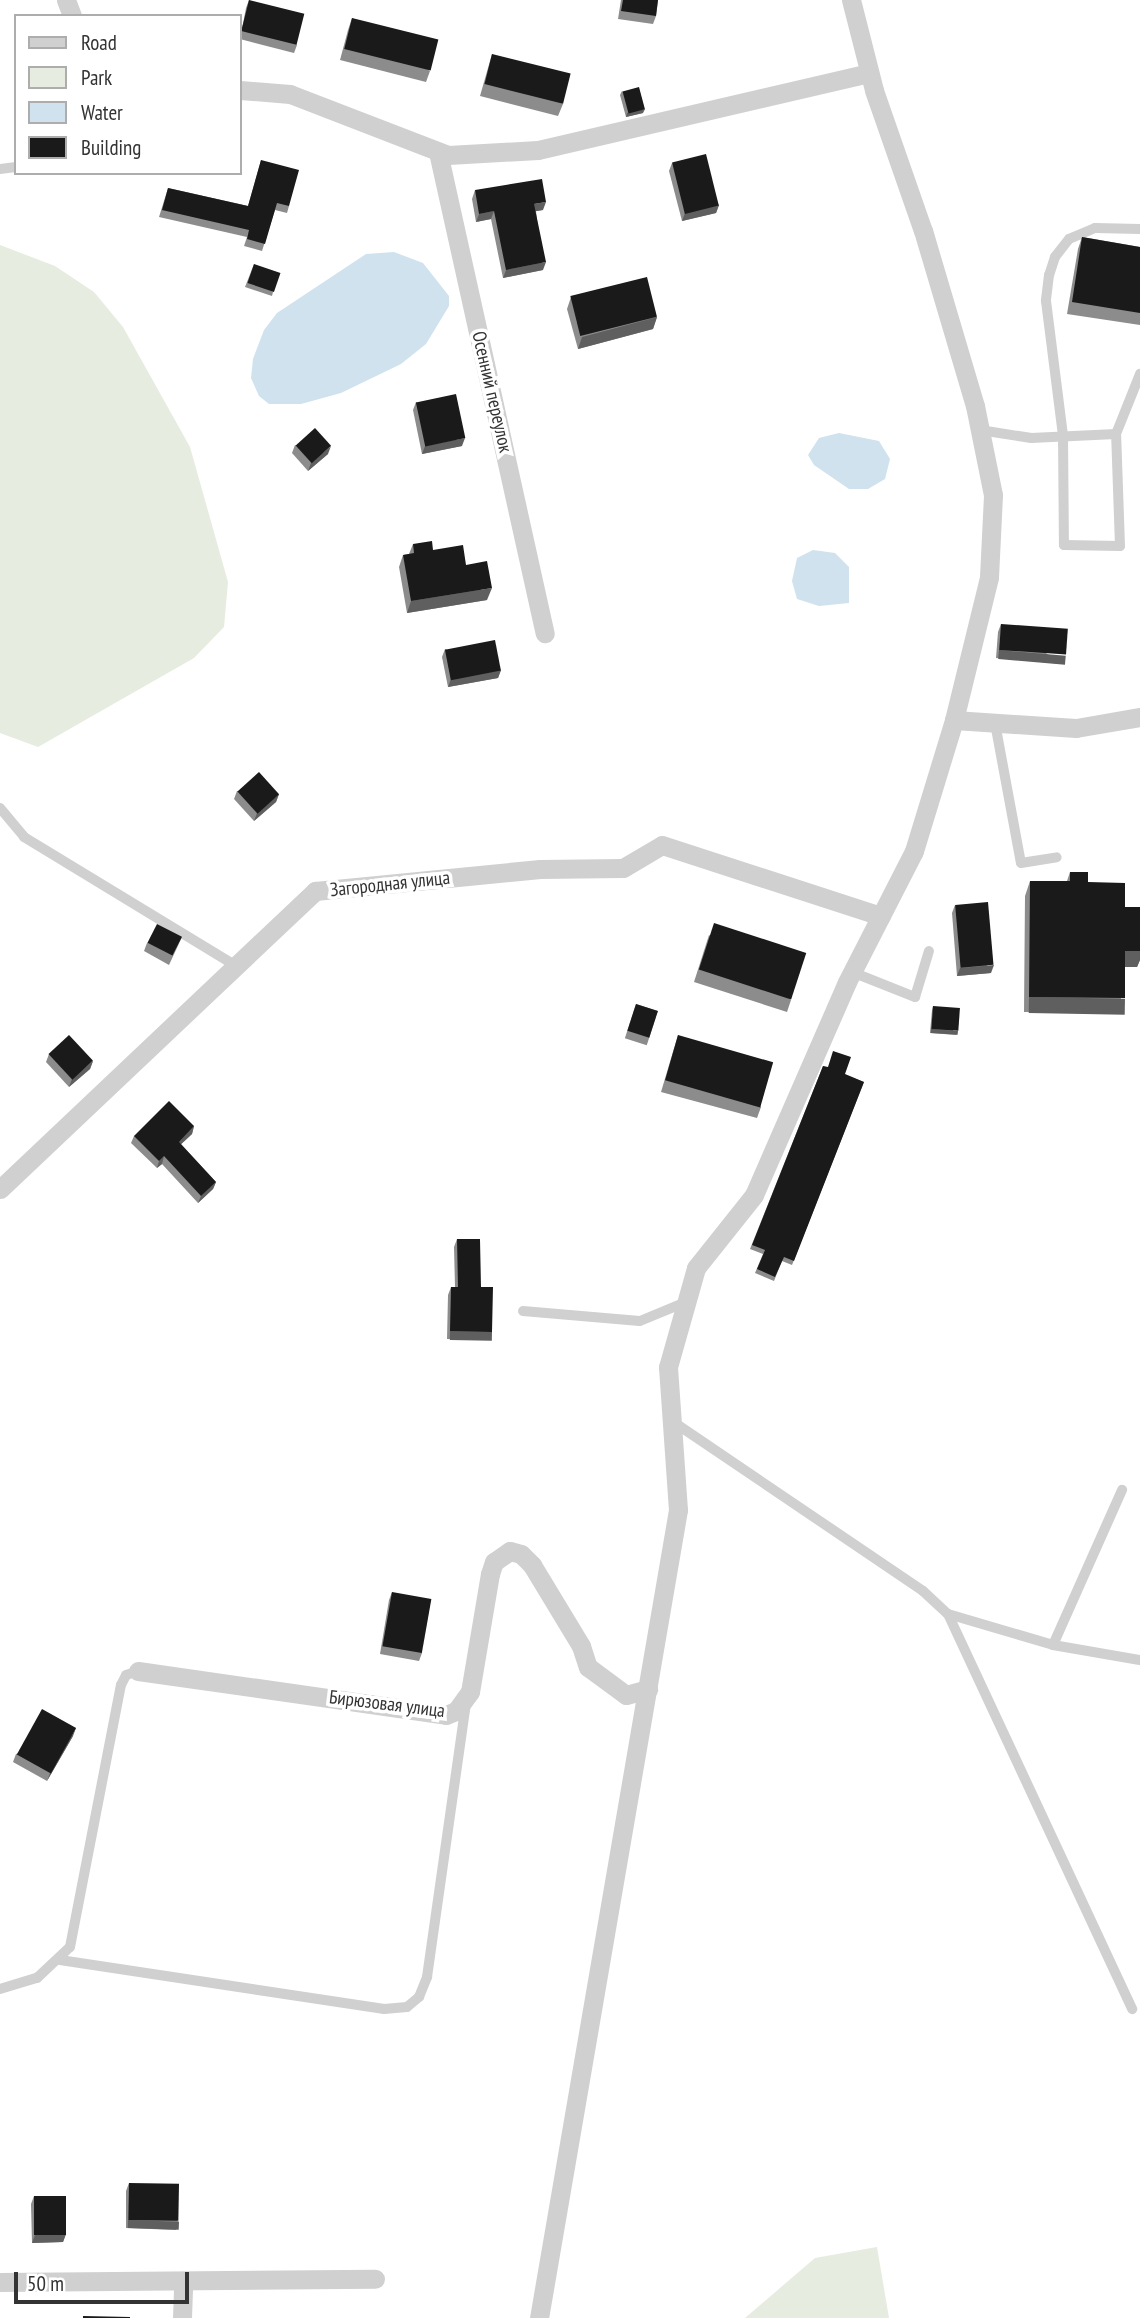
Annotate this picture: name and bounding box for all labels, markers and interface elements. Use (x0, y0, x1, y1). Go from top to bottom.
legend (14, 14, 242, 175)
text: Road (81, 29, 117, 56)
text: Park (81, 64, 112, 91)
text: Water (81, 99, 123, 126)
text: Building (81, 134, 141, 161)
street label: Осенний переулок (467, 329, 517, 455)
street label: Загородная улица (329, 866, 451, 902)
street label: Бирюзовая улица (328, 1686, 446, 1722)
scale bar (18, 2258, 192, 2302)
text: 50 m (27, 2270, 64, 2297)

